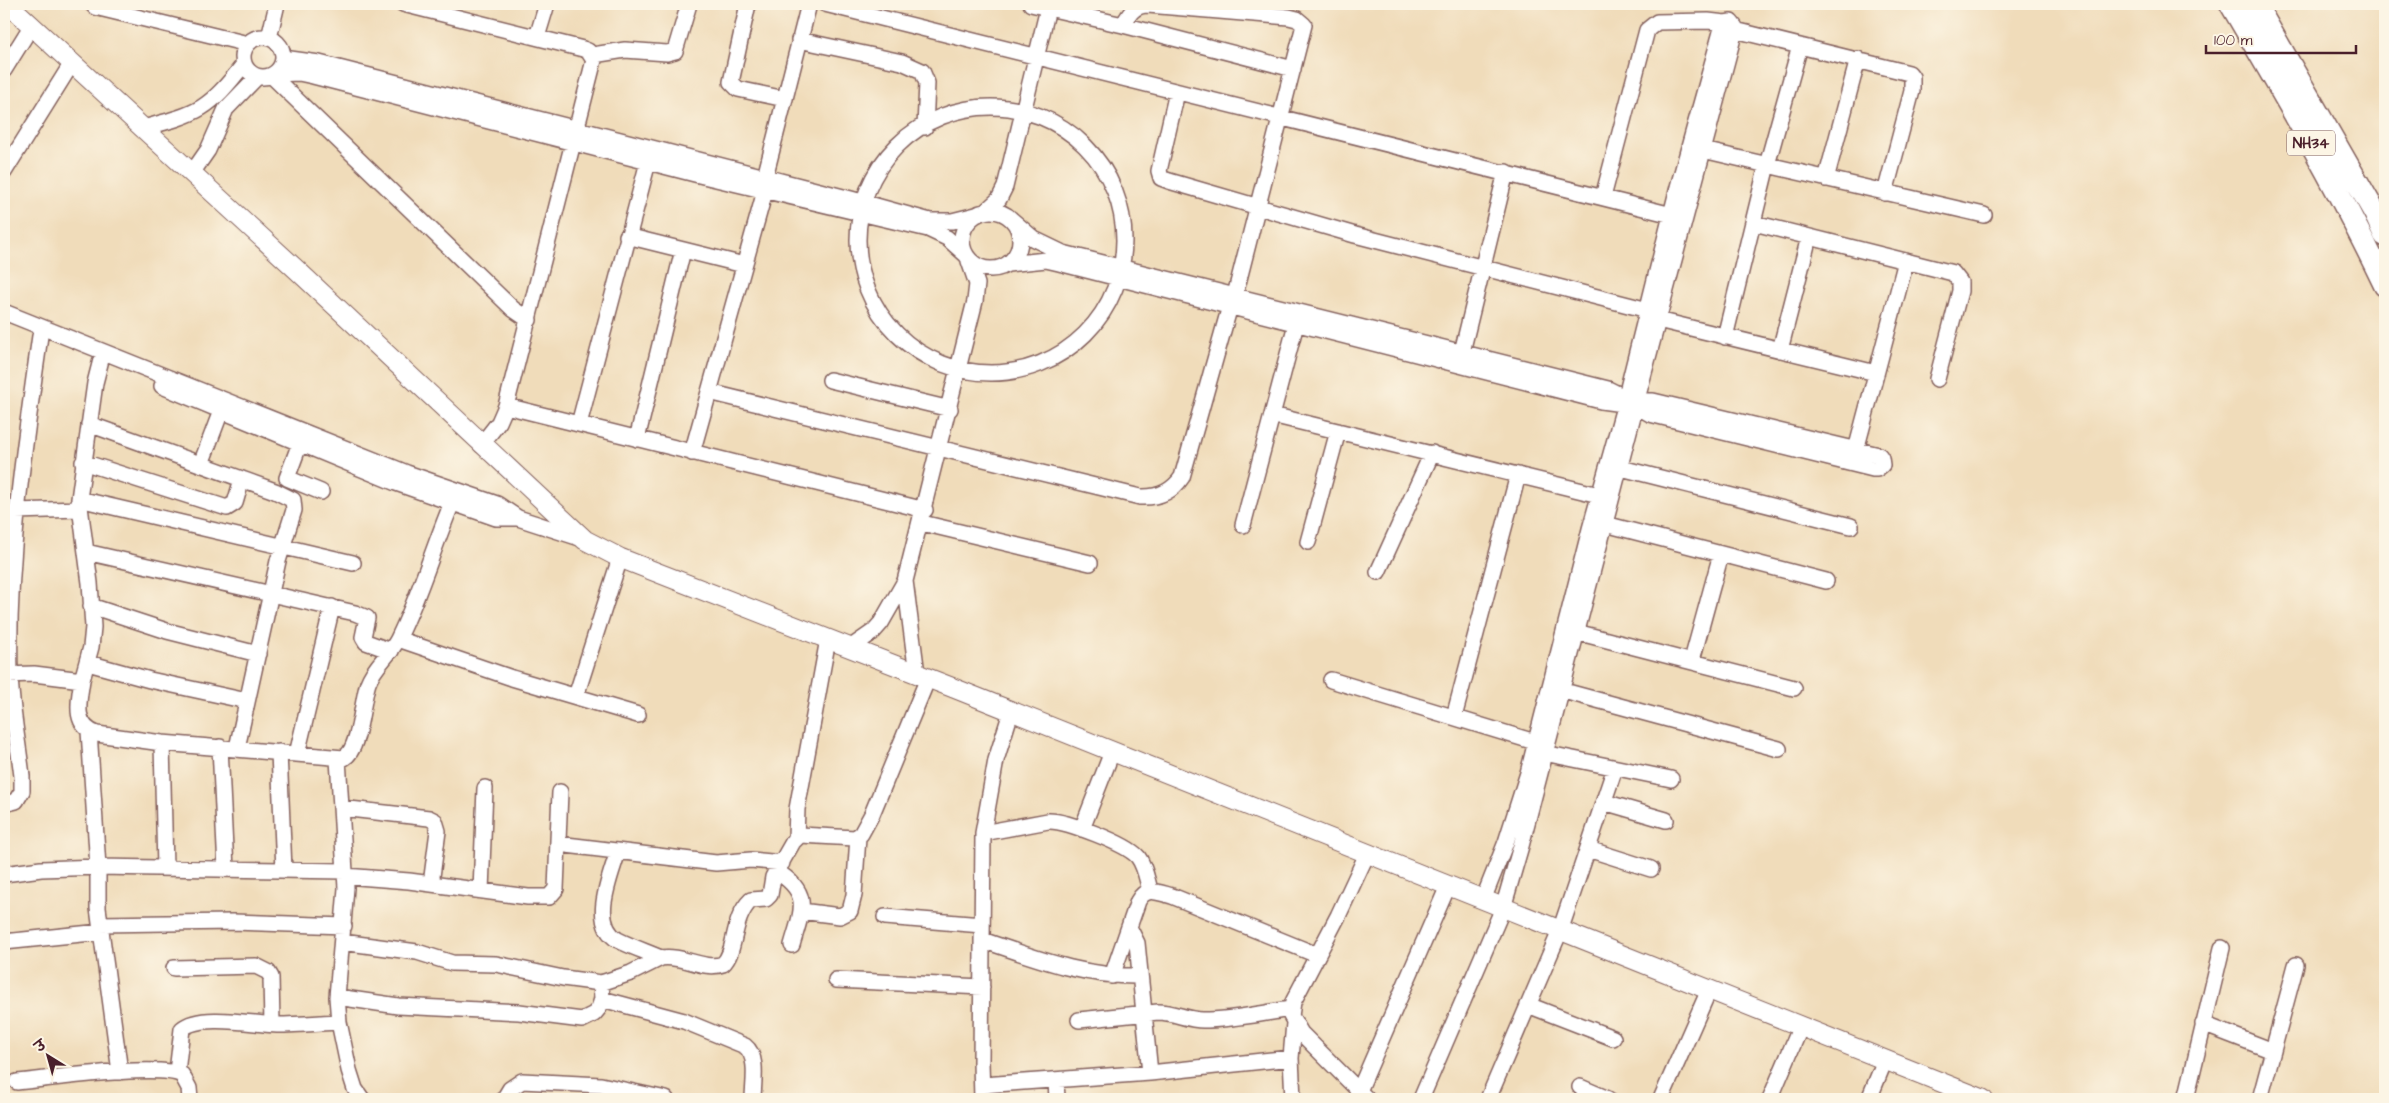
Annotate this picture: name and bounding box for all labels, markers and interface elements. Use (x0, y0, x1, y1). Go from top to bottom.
scale bar (2206, 22, 2356, 54)
text: 100 m (2214, 30, 2253, 51)
road number: NH34 (2287, 130, 2335, 156)
north arrow (22, 1030, 72, 1080)
text: उ (29, 1035, 52, 1058)

